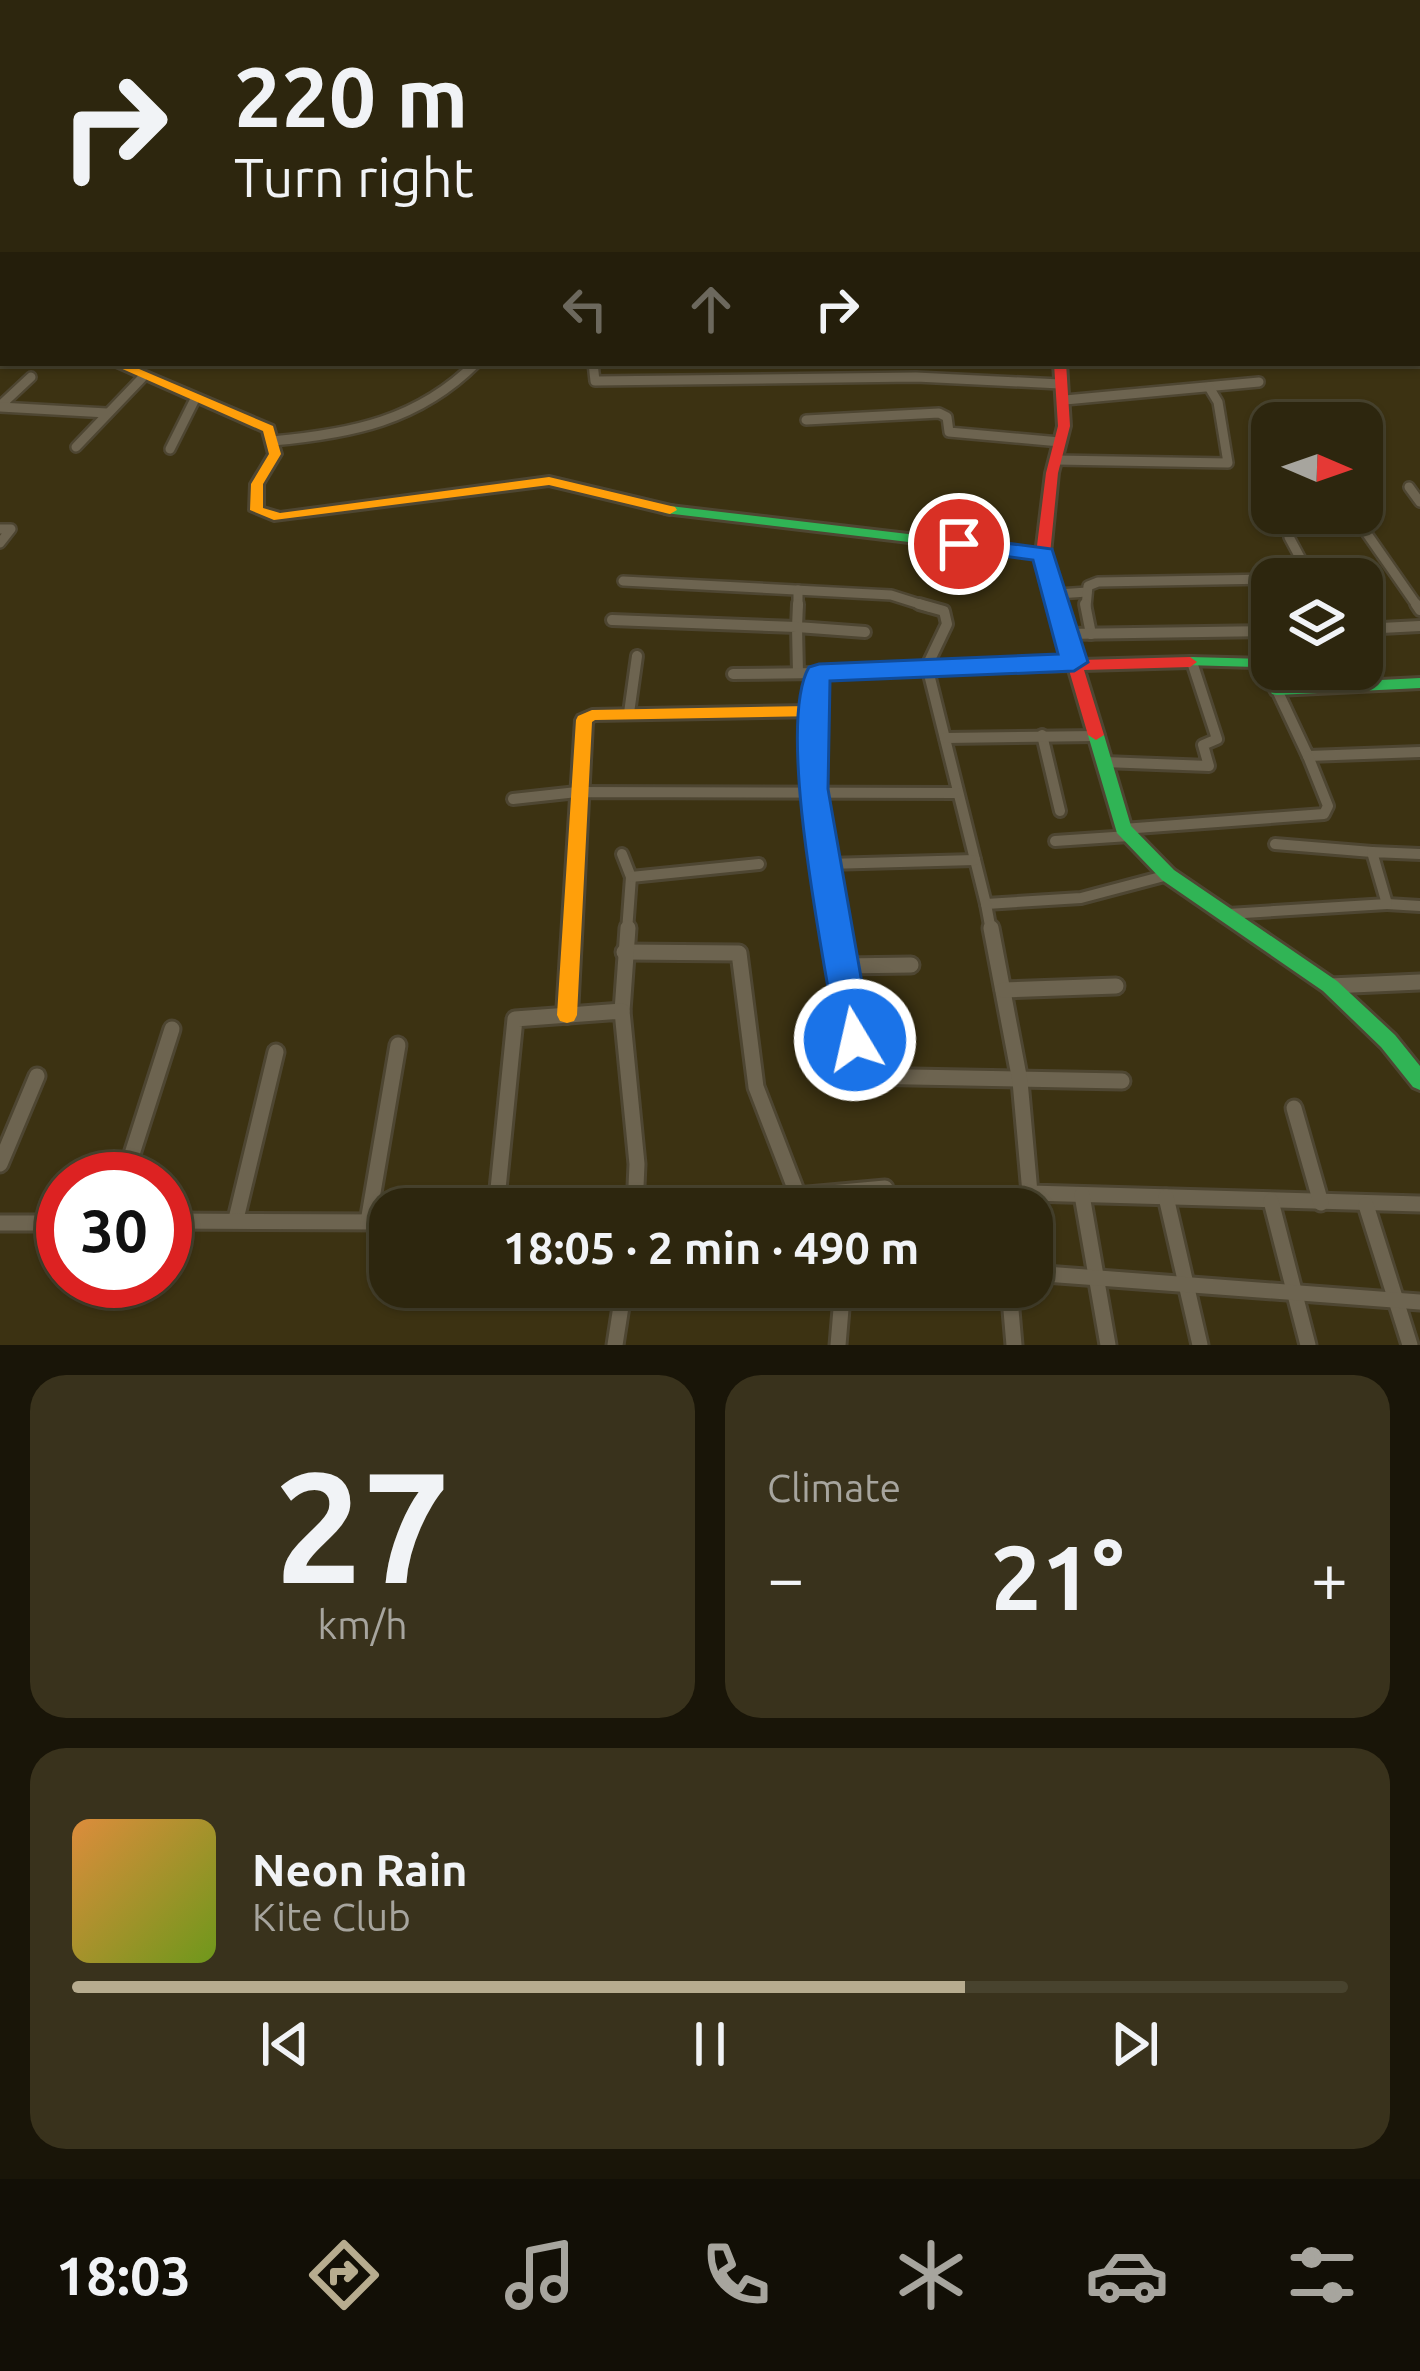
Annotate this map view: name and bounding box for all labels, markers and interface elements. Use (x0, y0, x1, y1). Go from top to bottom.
icon: right (36, 48, 192, 204)
text: 220 m (234, 49, 468, 143)
text: Turn right (234, 147, 474, 207)
icon: left (552, 276, 618, 342)
icon: ahead (678, 276, 744, 342)
icon: right (804, 276, 870, 342)
north arrow (1251, 402, 1383, 534)
map controls (1251, 402, 1383, 690)
pin (908, 493, 1010, 595)
icon: arrive (926, 511, 992, 577)
button: layers (1251, 558, 1383, 690)
position arrow (792, 977, 918, 1103)
speed limit sign: 30 (36, 1152, 192, 1308)
text: 18:05 · 2 min · 490 m (503, 1222, 919, 1273)
text: 27 (275, 1438, 450, 1612)
text: Climate (767, 1466, 901, 1509)
text: 21° (991, 1526, 1124, 1627)
text: − (767, 1540, 804, 1614)
text: + (1311, 1540, 1348, 1614)
text: km/h (317, 1603, 408, 1646)
text: Neon Rain (252, 1844, 467, 1895)
text: Kite Club (252, 1895, 411, 1938)
icon: previous (252, 2011, 318, 2077)
icon: pause (677, 2011, 743, 2077)
icon: next (1102, 2011, 1168, 2077)
icon: directions (302, 2233, 386, 2317)
icon: music (498, 2233, 582, 2317)
icon: phone (694, 2233, 778, 2317)
icon: climate (889, 2233, 973, 2317)
icon: car (1085, 2233, 1169, 2317)
icon: filters (1280, 2233, 1364, 2317)
text: 18:03 (56, 2245, 191, 2305)

